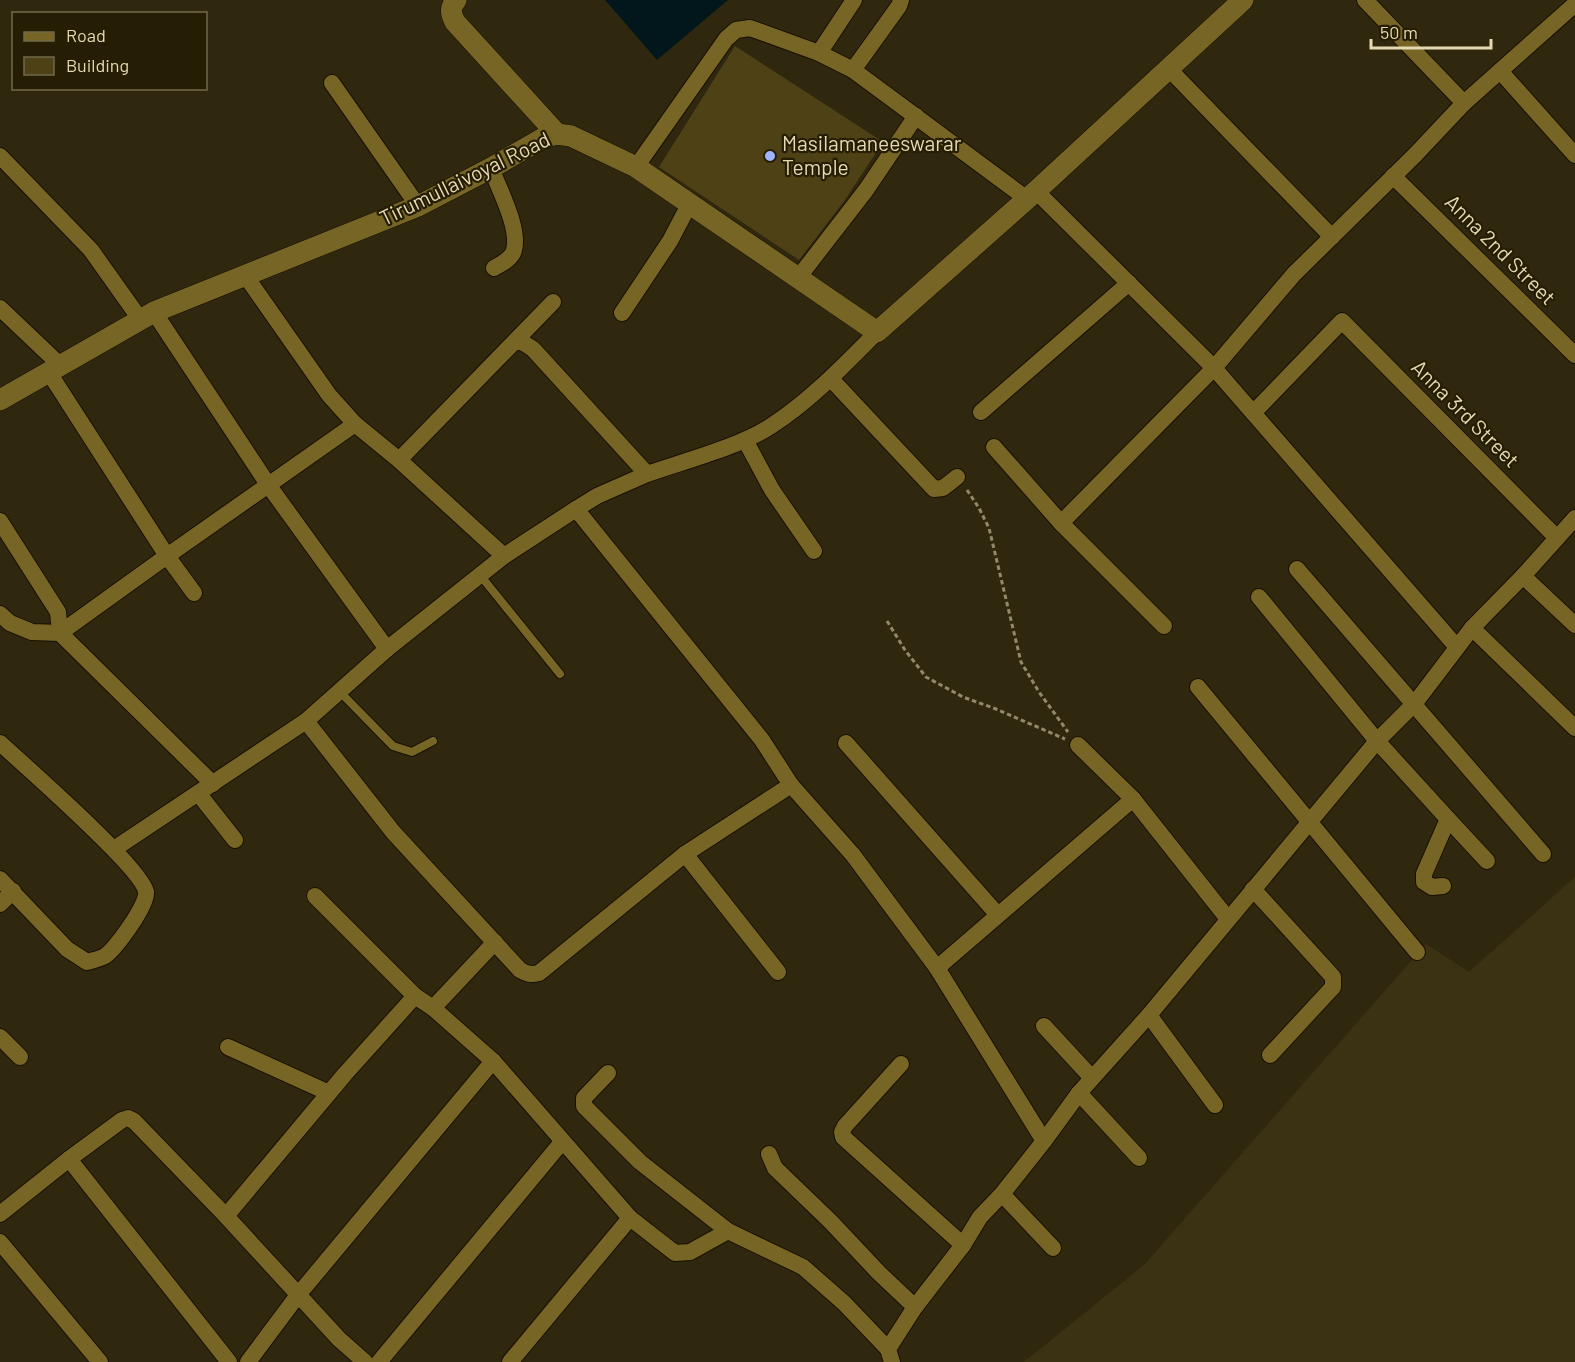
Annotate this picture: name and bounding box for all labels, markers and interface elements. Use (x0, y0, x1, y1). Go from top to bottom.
legend (12, 12, 207, 90)
scale bar (1371, 12, 1491, 50)
text: 50 m (1380, 21, 1418, 43)
text: Road (66, 24, 106, 46)
text: Building (66, 54, 129, 76)
street label: Tirumullaivoyal Road (375, 126, 554, 230)
place label: Masilamaneeswarar Temple (782, 130, 962, 179)
marker: Masilamaneeswarar Temple (763, 149, 777, 163)
street label: Anna 2nd Street (1441, 189, 1561, 309)
street label: Anna 3rd Street (1407, 354, 1525, 472)

